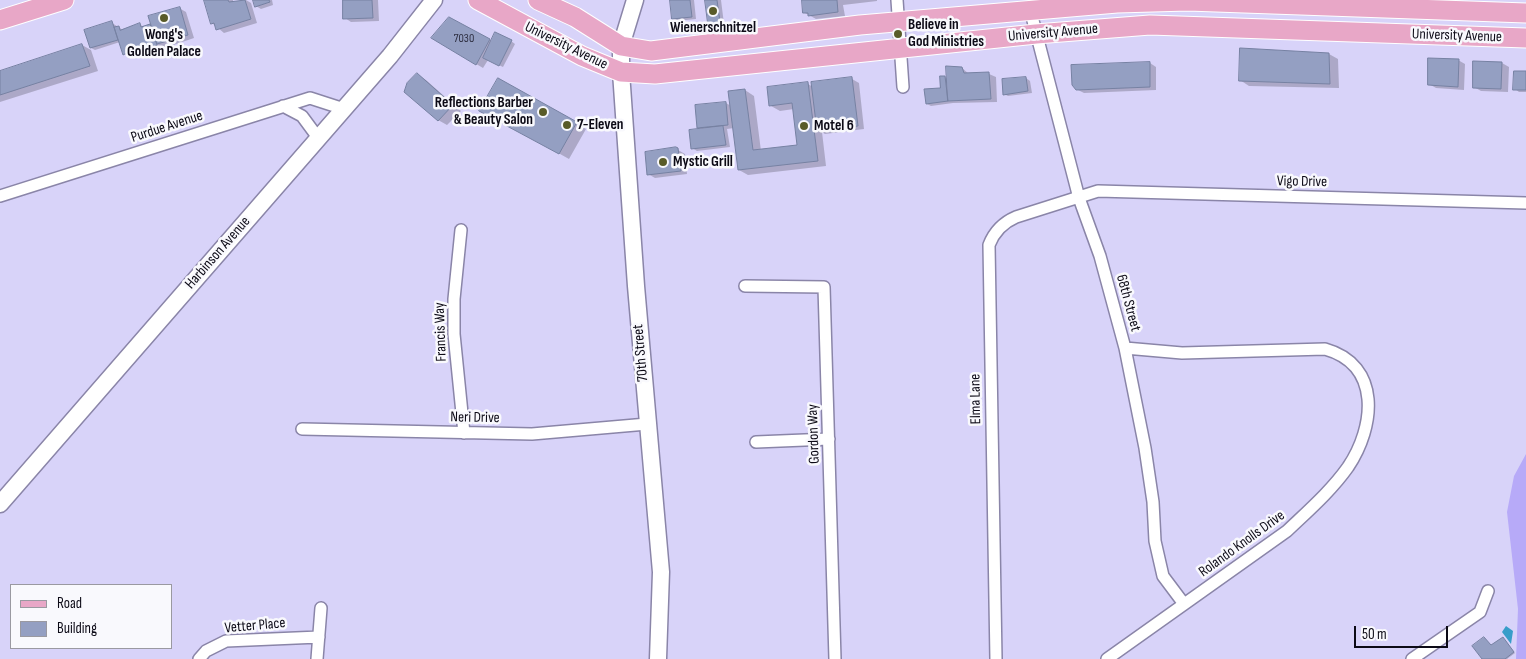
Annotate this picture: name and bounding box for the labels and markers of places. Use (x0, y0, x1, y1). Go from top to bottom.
marker: Wienerschnitzel (707, 5, 719, 17)
marker: Wong's Golden Palace (158, 12, 170, 24)
place label: Believe in God Ministries (908, 16, 984, 51)
place label: Wienerschnitzel (670, 19, 756, 37)
place label: Wong's Golden Palace (127, 26, 201, 61)
marker: Believe in God Ministries (892, 28, 904, 40)
place label: Reflections Barber & Beauty Salon (435, 94, 533, 129)
marker: Reflections Barber & Beauty Salon (537, 106, 549, 118)
place label: 7-Eleven (577, 116, 624, 134)
place label: Motel 6 (814, 117, 854, 135)
marker: 7-Eleven (561, 119, 573, 131)
marker: Motel 6 (798, 120, 810, 132)
place label: Mystic Grill (673, 153, 733, 171)
marker: Mystic Grill (657, 156, 669, 168)

